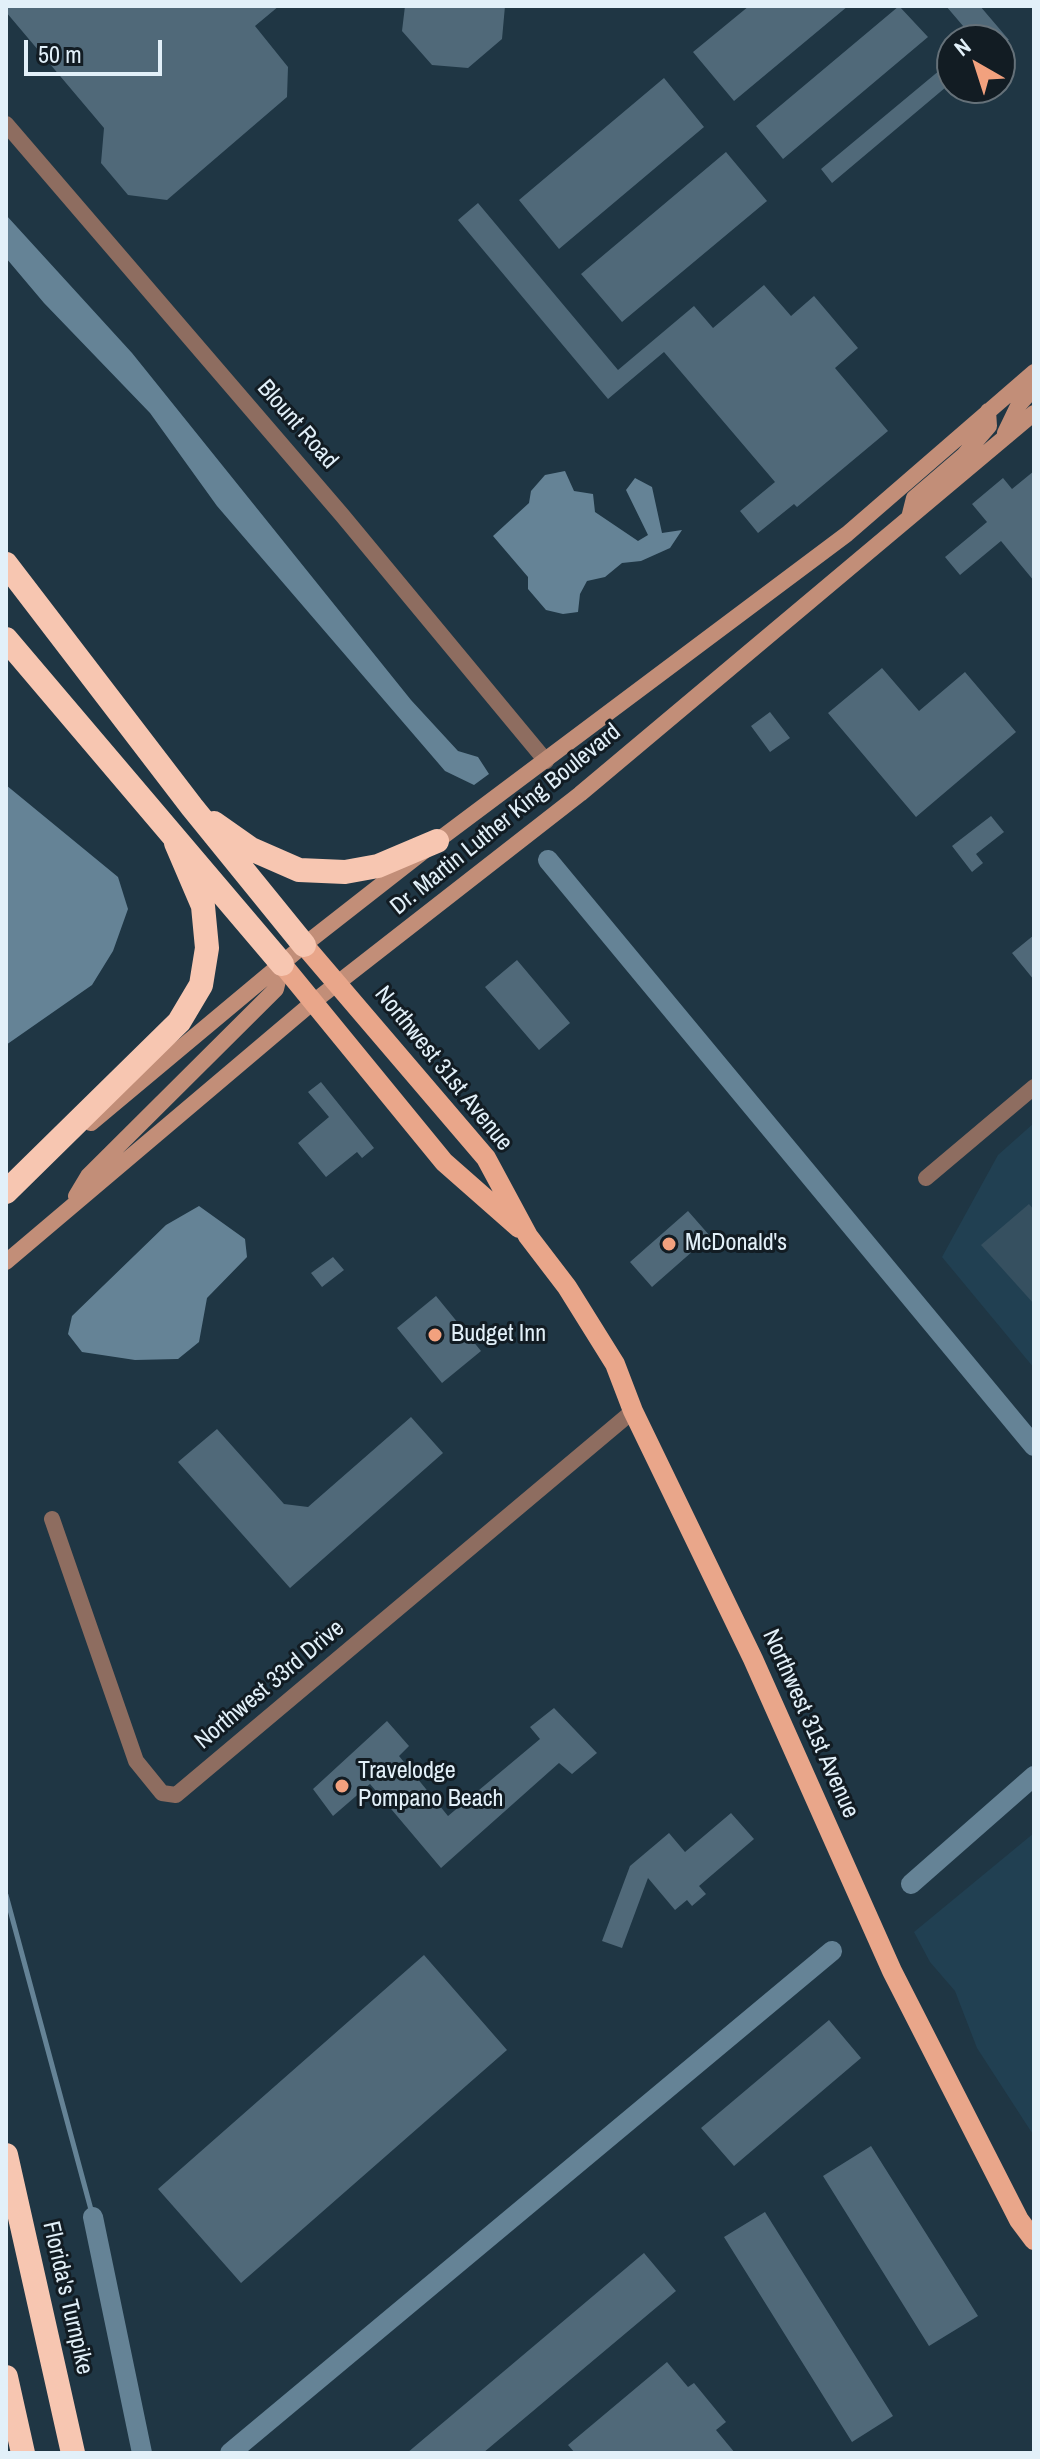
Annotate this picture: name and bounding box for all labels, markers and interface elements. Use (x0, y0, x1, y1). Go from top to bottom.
scale bar (28, 24, 166, 74)
north arrow (936, 24, 1016, 104)
text: N (948, 31, 977, 63)
text: 50 m (38, 38, 82, 70)
street label: Blount Road (251, 375, 343, 475)
street label: Dr. Martin Luther King Boulevard (385, 718, 627, 922)
street label: Northwest 31st Avenue (368, 981, 518, 1157)
place label: McDonald's (685, 1230, 787, 1258)
marker: McDonald's (660, 1235, 678, 1253)
place label: Budget Inn (451, 1321, 546, 1349)
marker: Budget Inn (426, 1326, 444, 1344)
street label: Northwest 33rd Drive (190, 1614, 350, 1756)
street label: Northwest 31st Avenue (756, 1625, 864, 1823)
place label: Travelodge Pompano Beach (358, 1758, 504, 1814)
marker: Travelodge Pompano Beach (333, 1777, 351, 1795)
street label: Florida's Turnpike (35, 2219, 99, 2377)

